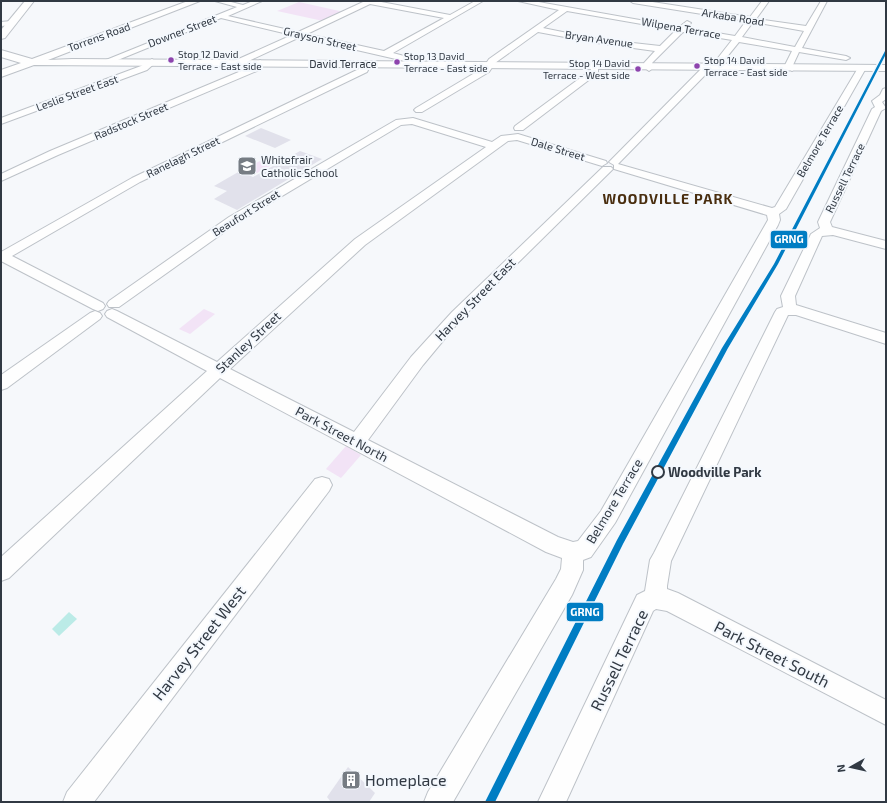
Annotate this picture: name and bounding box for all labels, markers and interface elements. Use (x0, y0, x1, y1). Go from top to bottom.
street label: Arkaba Road (701, 5, 765, 28)
street label: Downer Street (146, 12, 218, 50)
street label: Wilpena Terrace (640, 14, 722, 41)
street label: Torrens Road (66, 19, 132, 54)
street label: Grayson Street (282, 24, 358, 53)
street label: Bryan Avenue (564, 27, 634, 50)
place label: Stop 12 David Terrace - East side (178, 48, 262, 72)
place label: Stop 13 David Terrace - East side (404, 50, 488, 74)
place label: Stop 14 David Terrace - East side (704, 54, 788, 78)
marker: Stop 12 David Terrace - East side (166, 55, 176, 65)
street label: David Terrace (309, 57, 377, 70)
marker: Stop 13 David Terrace - East side (392, 57, 402, 67)
place label: Stop 14 David Terrace - West side (543, 57, 630, 81)
marker: Stop 14 David Terrace - East side (692, 61, 702, 71)
marker: Stop 14 David Terrace - West side (633, 64, 643, 74)
street label: Leslie Street East (34, 72, 120, 113)
street label: Radstock Street (92, 99, 170, 142)
street label: Belmore Terrace (794, 102, 846, 179)
street label: Ranelagh Street (144, 133, 222, 180)
street label: Dale Street (530, 134, 587, 163)
street label: Russell Terrace (822, 141, 867, 215)
place label: Whitefrair Catholic School (261, 153, 338, 179)
school or university icon: Whitefrair Catholic School (236, 155, 258, 177)
street label: Beaufort Street (210, 187, 282, 238)
district label: WOODVILLE PARK (603, 190, 733, 207)
line badge: GRNG (770, 230, 808, 249)
text: GRNG (774, 232, 804, 245)
street label: Harvey Street East (431, 254, 519, 344)
street label: Stanley Street (212, 308, 284, 376)
street label: Park Street North (293, 403, 391, 465)
street label: Belmore Terrace (582, 456, 646, 546)
place label: Woodville Park (668, 464, 762, 480)
marker: Woodville Park (651, 465, 665, 479)
street label: Harvey Street West (148, 582, 249, 704)
line badge: GRNG (566, 602, 604, 622)
text: GRNG (570, 605, 600, 618)
street label: Russell Terrace (586, 606, 651, 713)
street label: Park Street South (711, 616, 833, 691)
north arrow (831, 747, 871, 787)
text: N (834, 764, 848, 773)
building icon: Homeplace (340, 769, 362, 791)
place label: Homeplace (365, 770, 447, 789)

